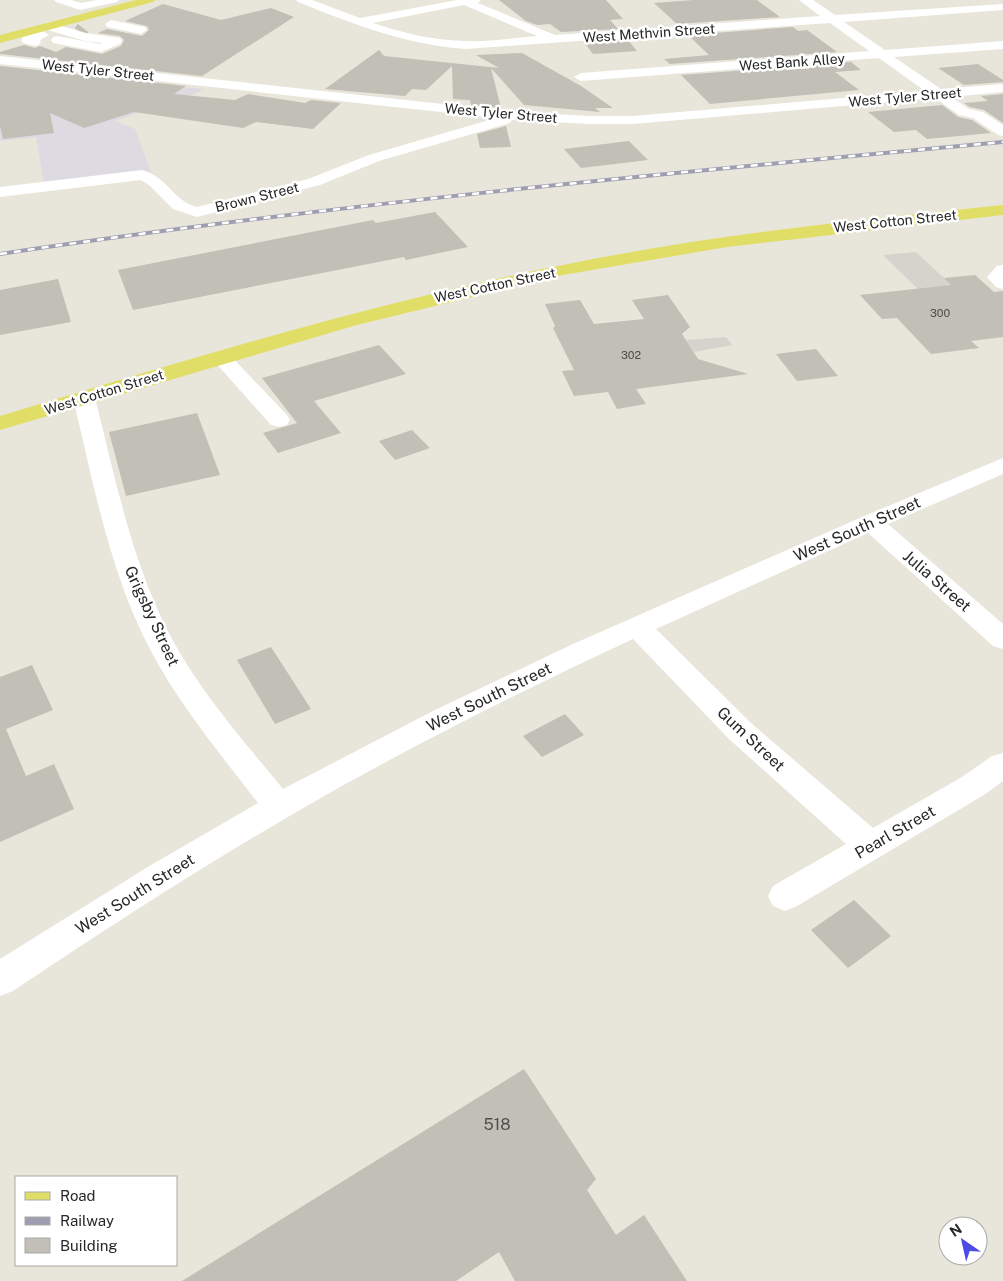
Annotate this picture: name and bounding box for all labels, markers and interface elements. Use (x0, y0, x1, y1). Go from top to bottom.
street label: West Methvin Street (582, 20, 716, 46)
street label: West Bank Alley (739, 50, 846, 74)
street label: West Tyler Street (41, 56, 155, 84)
street label: West Tyler Street (848, 84, 962, 110)
street label: West Tyler Street (444, 100, 558, 126)
street label: Brown Street (213, 179, 301, 215)
street label: West Cotton Street (833, 207, 957, 235)
street label: West Cotton Street (433, 264, 557, 306)
house number: 300 (930, 307, 950, 319)
house number: 302 (621, 349, 642, 361)
street label: West Cotton Street (42, 366, 166, 418)
street label: West South Street (791, 493, 923, 565)
street label: Julia Street (899, 546, 975, 616)
street label: Grigsby Street (121, 563, 183, 669)
street label: West South Street (423, 659, 555, 735)
street label: Gum Street (713, 703, 789, 775)
street label: Pearl Street (851, 801, 939, 863)
street label: West South Street (72, 850, 198, 938)
house number: 518 (483, 1115, 511, 1134)
legend (15, 1176, 178, 1266)
text: Road (60, 1187, 96, 1204)
text: Railway (60, 1212, 114, 1229)
north arrow (938, 1216, 988, 1266)
text: N (947, 1221, 965, 1240)
text: Building (60, 1237, 118, 1254)

